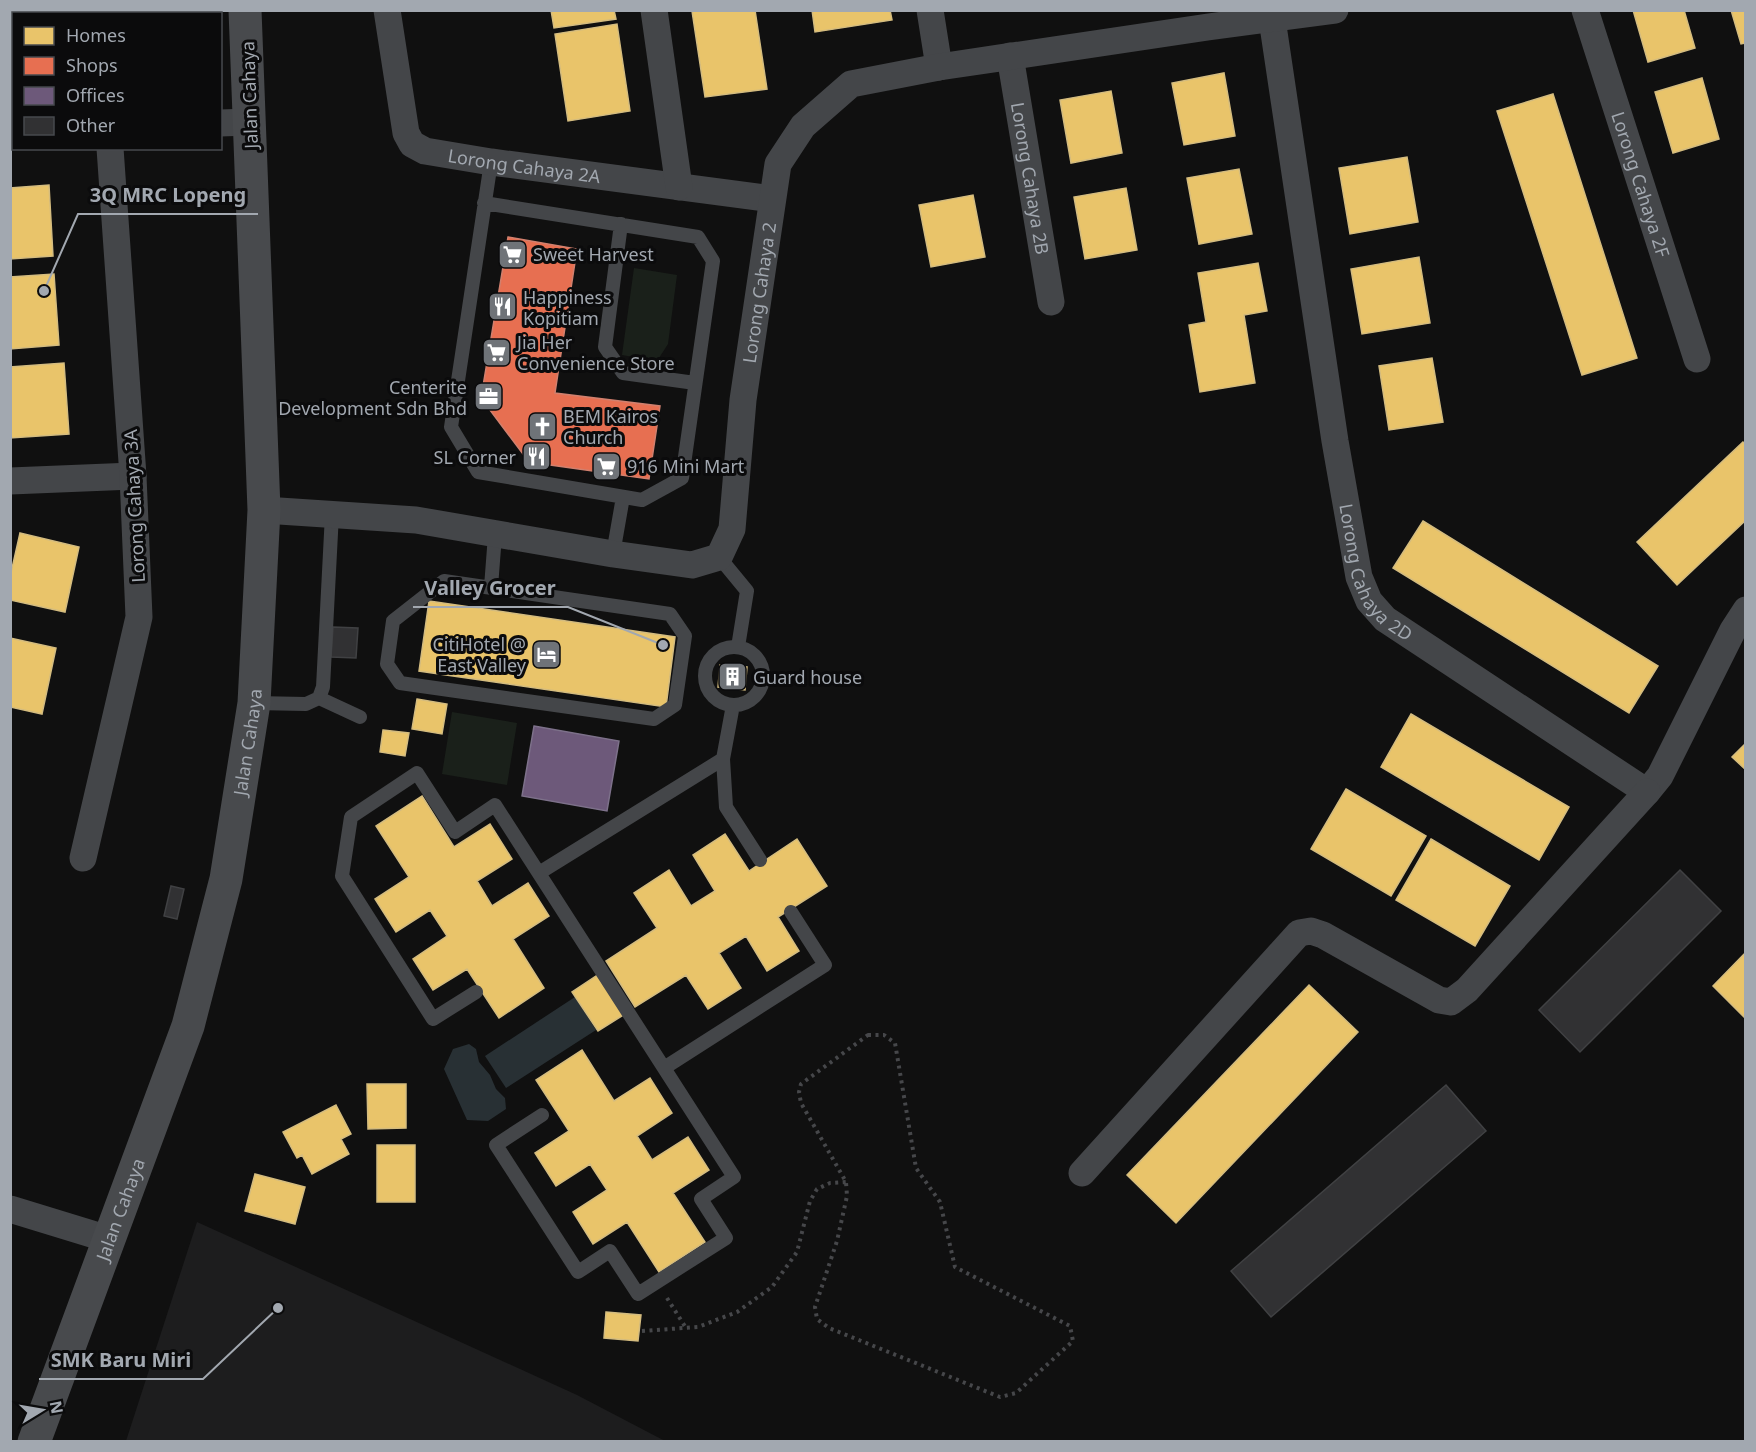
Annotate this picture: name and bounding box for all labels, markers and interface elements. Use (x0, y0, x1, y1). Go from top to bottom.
legend (12, 12, 222, 150)
text: Homes (66, 23, 126, 47)
street label: Jalan Cahaya (235, 41, 263, 151)
text: Shops (66, 53, 118, 77)
text: Offices (66, 83, 125, 107)
street label: Lorong Cahaya 2B (1006, 100, 1055, 256)
street label: Lorong Cahaya 2F (1606, 108, 1675, 260)
text: Other (66, 113, 116, 137)
street label: Lorong Cahaya 2A (446, 143, 602, 188)
callout: 3Q MRC Lopeng (78, 176, 258, 214)
text: 3Q MRC Lopeng (90, 181, 246, 208)
street label: Lorong Cahaya 2 (737, 221, 781, 365)
supermarket icon: Sweet Harvest (496, 238, 528, 270)
place label: Sweet Harvest (533, 242, 654, 266)
place label: Happiness Kopitiam (523, 285, 612, 330)
restaurant icon: Happiness Kopitiam (486, 291, 518, 323)
place label: Jia Her Convenience Store (515, 330, 675, 375)
supermarket icon: Jia Her Convenience Store (480, 336, 512, 368)
place label: Centerite Development Sdn Bhd (278, 375, 467, 420)
office icon: Centerite Development Sdn Bhd (472, 381, 504, 413)
place label: BEM Kairos Church (563, 404, 658, 449)
church icon: BEM Kairos Church (526, 410, 558, 442)
street label: Lorong Cahaya 3A (118, 428, 150, 583)
restaurant icon: SL Corner (521, 441, 553, 473)
place label: SL Corner (434, 445, 517, 469)
supermarket icon: 916 Mini Mart (590, 450, 622, 482)
place label: 916 Mini Mart (627, 454, 745, 478)
street label: Lorong Cahaya 2D (1334, 502, 1417, 646)
callout: Valley Grocer (413, 569, 568, 607)
text: Valley Grocer (424, 574, 556, 601)
place label: CitiHotel @ East Valley (432, 632, 527, 677)
hotel icon: CitiHotel @ East Valley (531, 638, 563, 670)
building icon: Guard house (716, 661, 748, 693)
place label: Guard house (753, 665, 862, 689)
street label: Jalan Cahaya (227, 688, 267, 799)
street label: Jalan Cahaya (89, 1155, 150, 1266)
callout: SMK Baru Miri (39, 1341, 203, 1379)
text: SMK Baru Miri (51, 1346, 191, 1373)
north arrow (12, 1380, 72, 1440)
text: N (45, 1399, 69, 1416)

